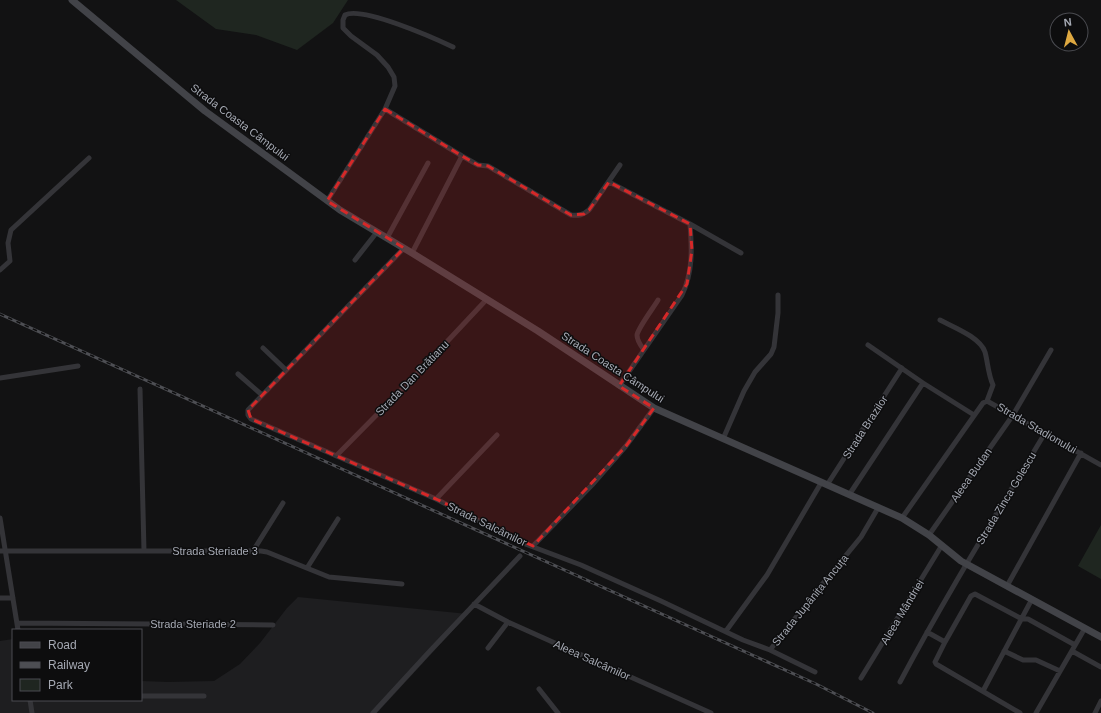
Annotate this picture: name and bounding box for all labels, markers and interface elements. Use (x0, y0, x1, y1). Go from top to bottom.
north arrow (1049, 12, 1089, 52)
text: N (1063, 16, 1073, 29)
street label: Strada Coasta Câmpului (189, 81, 291, 163)
street label: Strada Coasta Câmpului (559, 329, 667, 405)
street label: Strada Dan Brătianu (373, 338, 451, 418)
street label: Strada Brazilor (840, 393, 890, 461)
street label: Strada Stadionului (995, 400, 1079, 456)
street label: Aleea Budan (948, 446, 994, 504)
street label: Strada Zinca Golescu (974, 450, 1038, 546)
street label: Strada Salcâmilor (445, 500, 529, 549)
street label: Strada Steriade 3 (172, 545, 258, 557)
street label: Strada Jupânița Ancuța (770, 551, 851, 648)
street label: Aleea Mândriei (878, 577, 926, 647)
street label: Strada Steriade 2 (150, 618, 236, 630)
legend (12, 629, 142, 701)
text: Road (48, 638, 77, 652)
street label: Aleea Salcâmilor (552, 638, 632, 682)
text: Railway (48, 658, 90, 672)
text: Park (48, 678, 74, 692)

